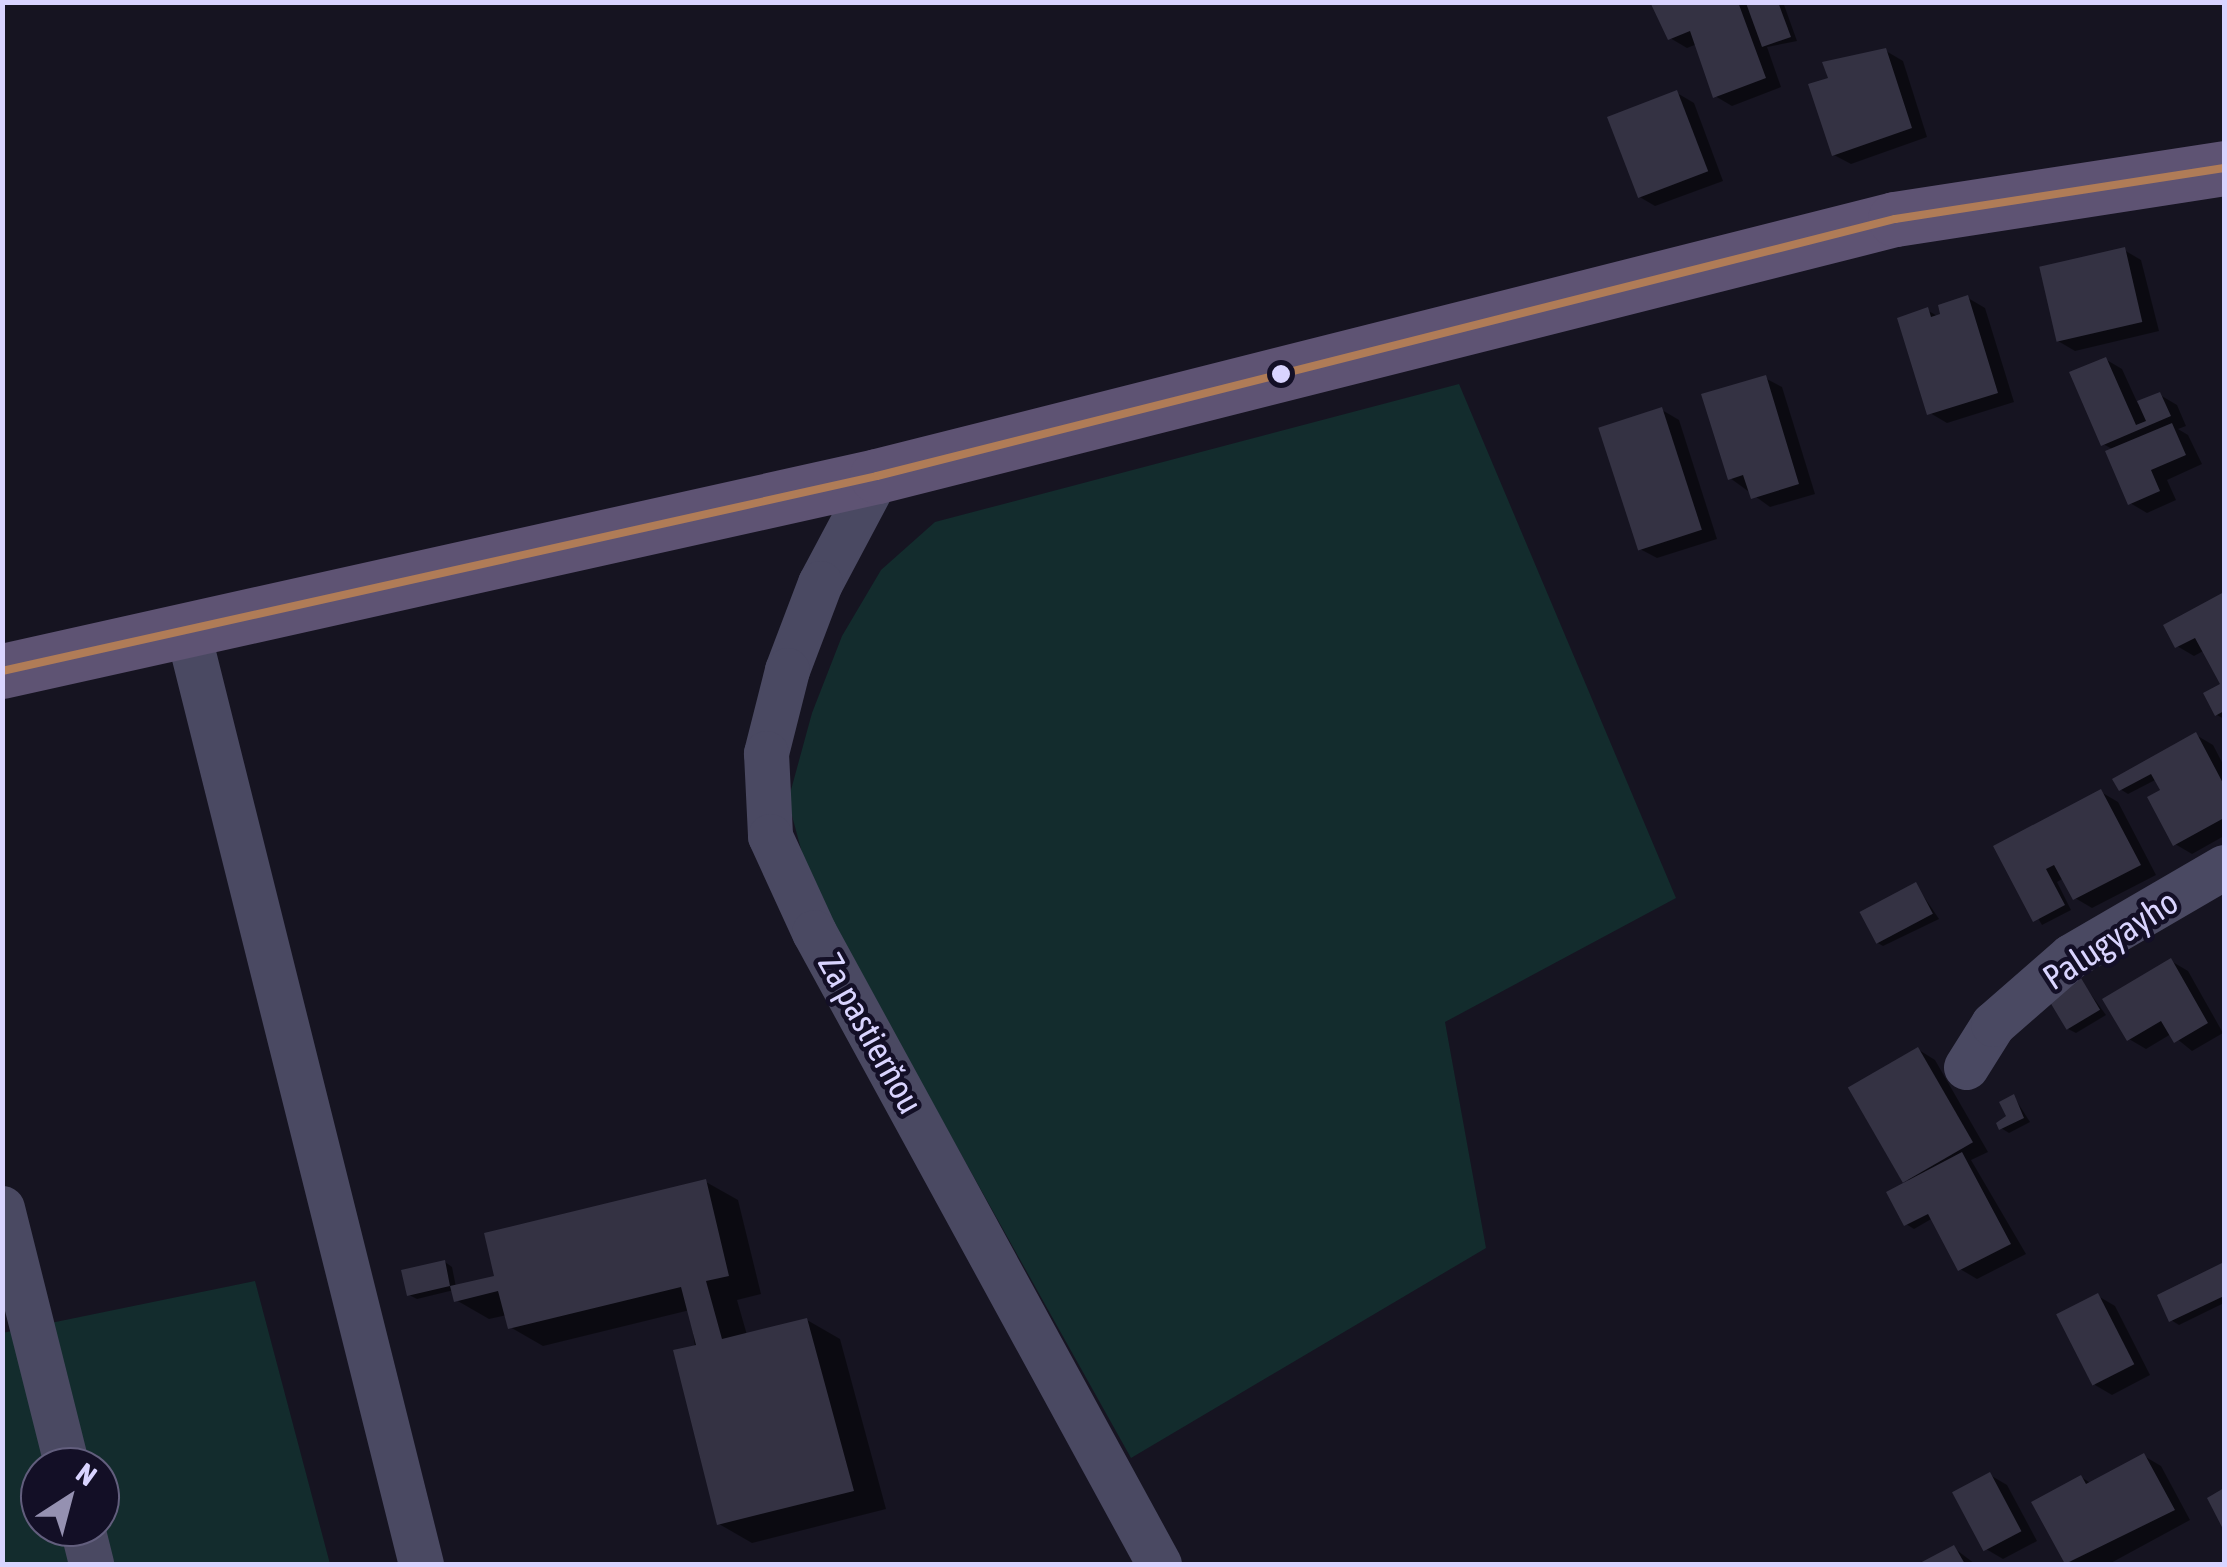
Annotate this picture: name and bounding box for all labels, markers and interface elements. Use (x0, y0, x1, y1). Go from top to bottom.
unlabelled marker (1271, 364, 1291, 384)
street label: Palugyayho (2035, 880, 2185, 998)
street label: Za pastierňou (810, 946, 932, 1120)
north arrow (20, 1447, 120, 1547)
text: N (70, 1457, 103, 1492)

